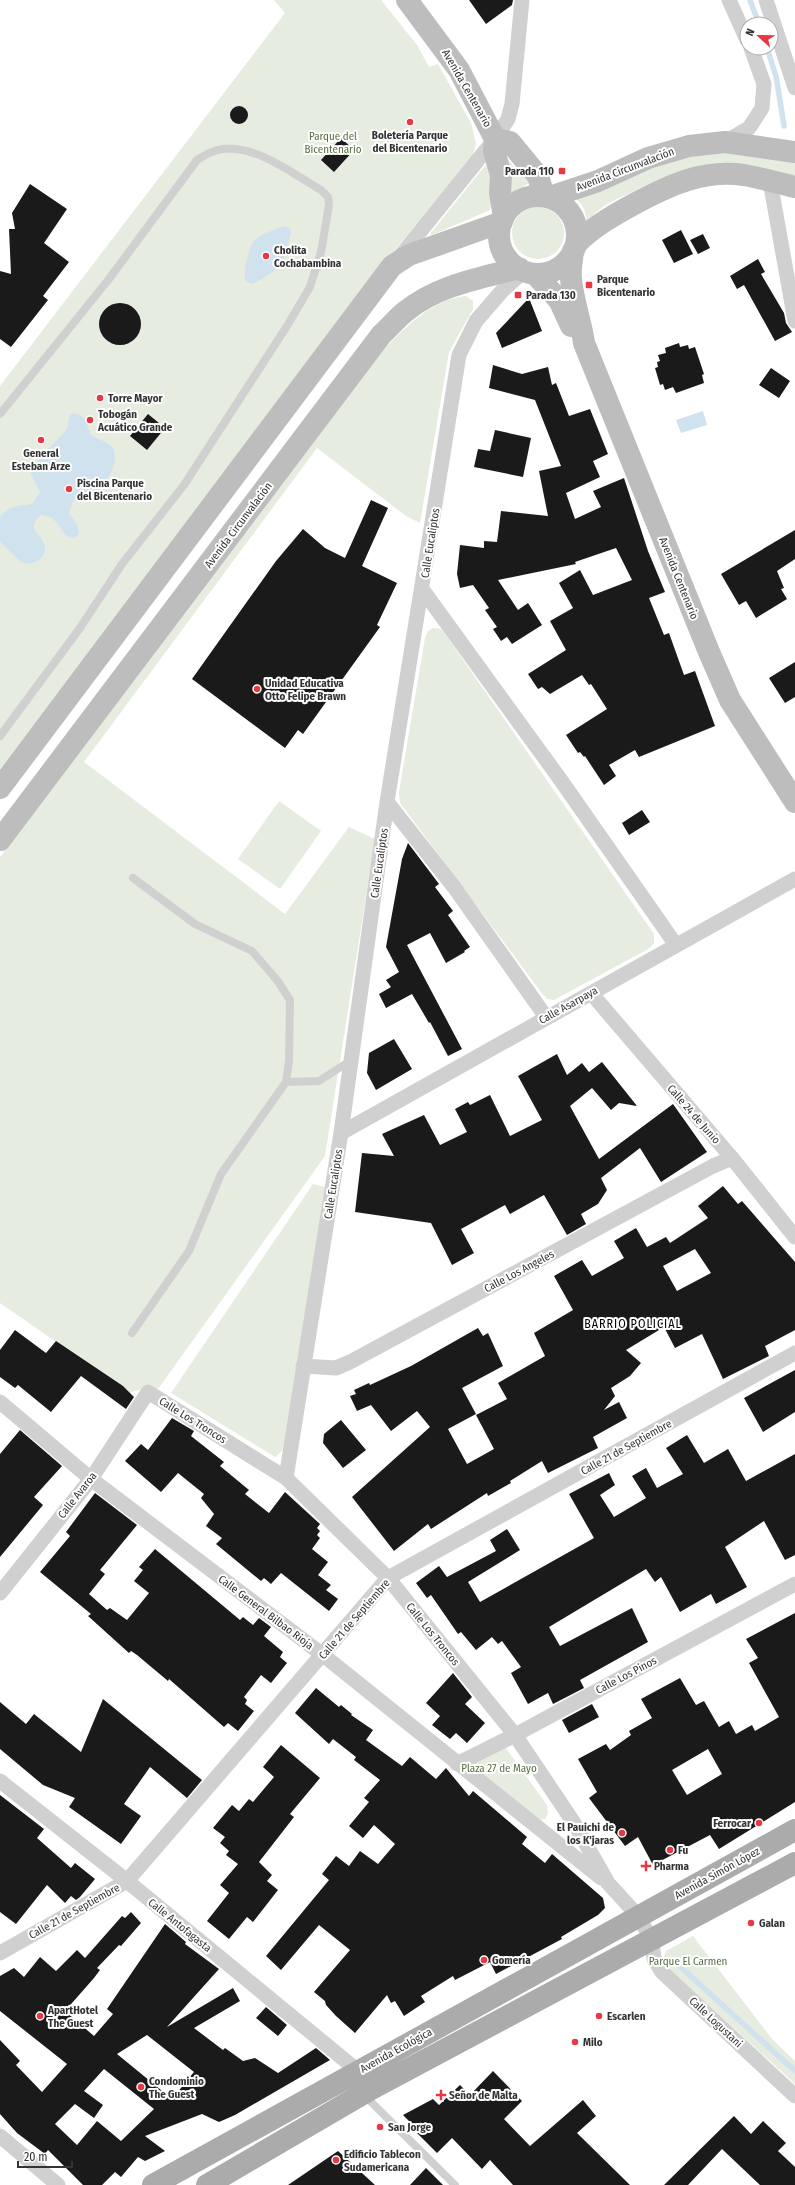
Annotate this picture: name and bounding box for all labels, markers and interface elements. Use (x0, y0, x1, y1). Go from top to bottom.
north arrow (739, 16, 779, 56)
text: N (743, 27, 757, 38)
street label: Avenida Centenario (439, 47, 494, 130)
marker: Boletería Parque del Bicentenario (405, 117, 415, 127)
place label: Boletería Parque del Bicentenario (372, 129, 449, 155)
park label: Parque del Bicentenario (305, 130, 362, 156)
street label: Avenida Circunvalación (574, 145, 676, 194)
place label: Parada 110 (505, 165, 554, 178)
marker: Parada 110 (557, 166, 567, 176)
place label: Cholita Cochabambina (274, 244, 342, 270)
marker: Cholita Cochabambina (261, 251, 271, 261)
place label: Parque Bicentenario (597, 273, 655, 299)
marker: Parque Bicentenario (584, 280, 594, 290)
place label: Parada 130 (526, 289, 576, 302)
marker: Parada 130 (513, 290, 523, 300)
place label: Torre Mayor (108, 392, 164, 405)
marker: Torre Mayor (95, 393, 105, 403)
place label: Tobogán Acuático Grande (97, 408, 173, 434)
marker: Tobogán Acuático Grande (85, 415, 95, 425)
marker: General Esteban Arze (36, 435, 46, 445)
place label: General Esteban Arze (12, 447, 71, 473)
place label: Piscina Parque del Bicentenario (77, 477, 152, 503)
street label: Avenida Circunvalación (202, 480, 275, 571)
marker: Piscina Parque del Bicentenario (64, 484, 74, 494)
street label: Calle Eucaliptos (419, 507, 442, 579)
street label: Avenida Centenario (656, 535, 701, 621)
place label: Unidad Educativa Otto Felipe Brawn (265, 677, 346, 703)
marker: Unidad Educativa Otto Felipe Brawn (252, 684, 262, 694)
street label: Calle Eucaliptos (368, 827, 391, 899)
street label: Calle Asarpaya (537, 984, 600, 1027)
street label: Calle 24 de Junio (664, 1082, 723, 1147)
street label: Calle Eucaliptos (322, 1148, 345, 1220)
street label: Calle Los Angeles (482, 1247, 557, 1295)
district label: BARRIO POLICIAL (584, 1317, 682, 1331)
street label: Calle Los Troncos (157, 1394, 229, 1447)
street label: Calle 21 de Septiembre (579, 1417, 674, 1478)
street label: Calle Avaroa (55, 1470, 99, 1521)
street label: Calle General Bilbao Rioja (216, 1572, 316, 1652)
street label: Calle 21 de Septiembre (316, 1577, 393, 1662)
street label: Calle Los Troncos (403, 1600, 462, 1669)
street label: Calle Los Pinos (594, 1654, 659, 1697)
park label: Plaza 27 de Mayo (461, 1762, 537, 1775)
place label: Ferrocar (713, 1817, 752, 1830)
marker: Ferrocar (754, 1818, 764, 1828)
place label: El Pauichi de los K'jaras (557, 1821, 614, 1847)
marker: El Pauichi de los K'jaras (617, 1828, 627, 1838)
street label: Avenida Simón López (672, 1844, 763, 1902)
place label: Fu (678, 1844, 688, 1857)
marker: Fu (665, 1845, 675, 1855)
place label: Pharma (654, 1860, 689, 1873)
marker: Pharma (641, 1861, 651, 1871)
street label: Calle 21 de Septiembre (27, 1881, 122, 1942)
street label: Calle Antofagasta (145, 1896, 214, 1955)
place label: Galan (759, 1917, 785, 1930)
marker: Galan (746, 1918, 756, 1928)
place label: Gomería (492, 1954, 531, 1967)
marker: Gomería (479, 1955, 489, 1965)
park label: Parque El Carmen (649, 1955, 727, 1968)
street label: Calle Logustani (686, 1994, 745, 2050)
place label: ApartHotel The Guest (47, 2004, 99, 2030)
place label: Escarlen (607, 2010, 646, 2023)
marker: ApartHotel The Guest (35, 2011, 45, 2021)
marker: Escarlen (594, 2011, 604, 2021)
street label: Avenida Ecológica (358, 2025, 435, 2076)
place label: Milo (583, 2036, 603, 2049)
marker: Milo (570, 2037, 580, 2047)
place label: Condominio The Guest (149, 2075, 204, 2101)
marker: Condominio The Guest (136, 2082, 146, 2092)
place label: Señor de Malta (449, 2089, 518, 2102)
marker: Señor de Malta (436, 2090, 446, 2100)
place label: San Jorge (388, 2121, 431, 2134)
marker: San Jorge (375, 2122, 385, 2132)
scale bar (18, 2143, 72, 2169)
place label: Edificio Tablecon Sudamericana (344, 2148, 421, 2174)
text: 20 m (24, 2150, 48, 2164)
marker: Edificio Tablecon Sudamericana (331, 2155, 341, 2165)

